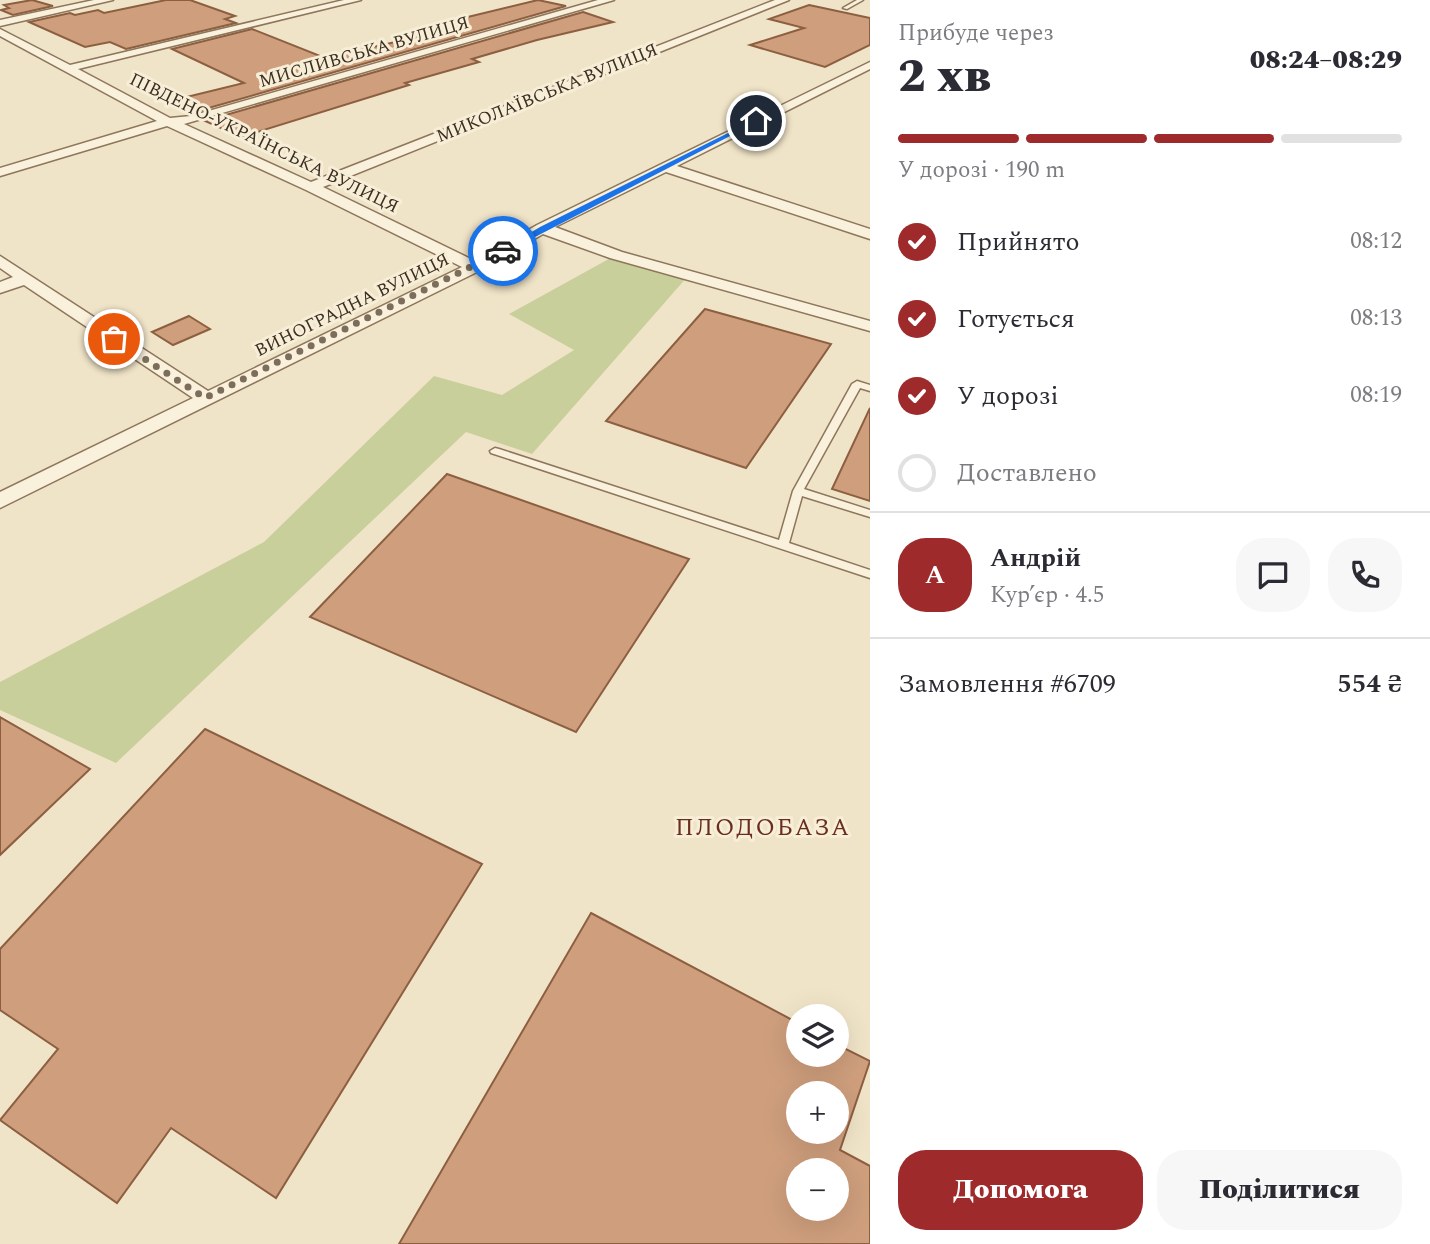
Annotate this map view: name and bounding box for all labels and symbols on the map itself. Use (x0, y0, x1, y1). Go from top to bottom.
street label: МИСЛИВСЬКА ВУЛИЦЯ (256, 9, 472, 95)
street label: МИКОЛАЇВСЬКА ВУЛИЦЯ (432, 36, 662, 150)
street label: ПІВДЕНО-УКРАЇНСЬКА ВУЛИЦЯ (125, 66, 403, 220)
pin (726, 91, 786, 151)
courier (468, 216, 538, 286)
street label: ВИНОГРАДНА ВУЛИЦЯ (250, 246, 454, 364)
pin (84, 309, 144, 369)
district label: ПЛОДОБАЗА (675, 810, 851, 846)

